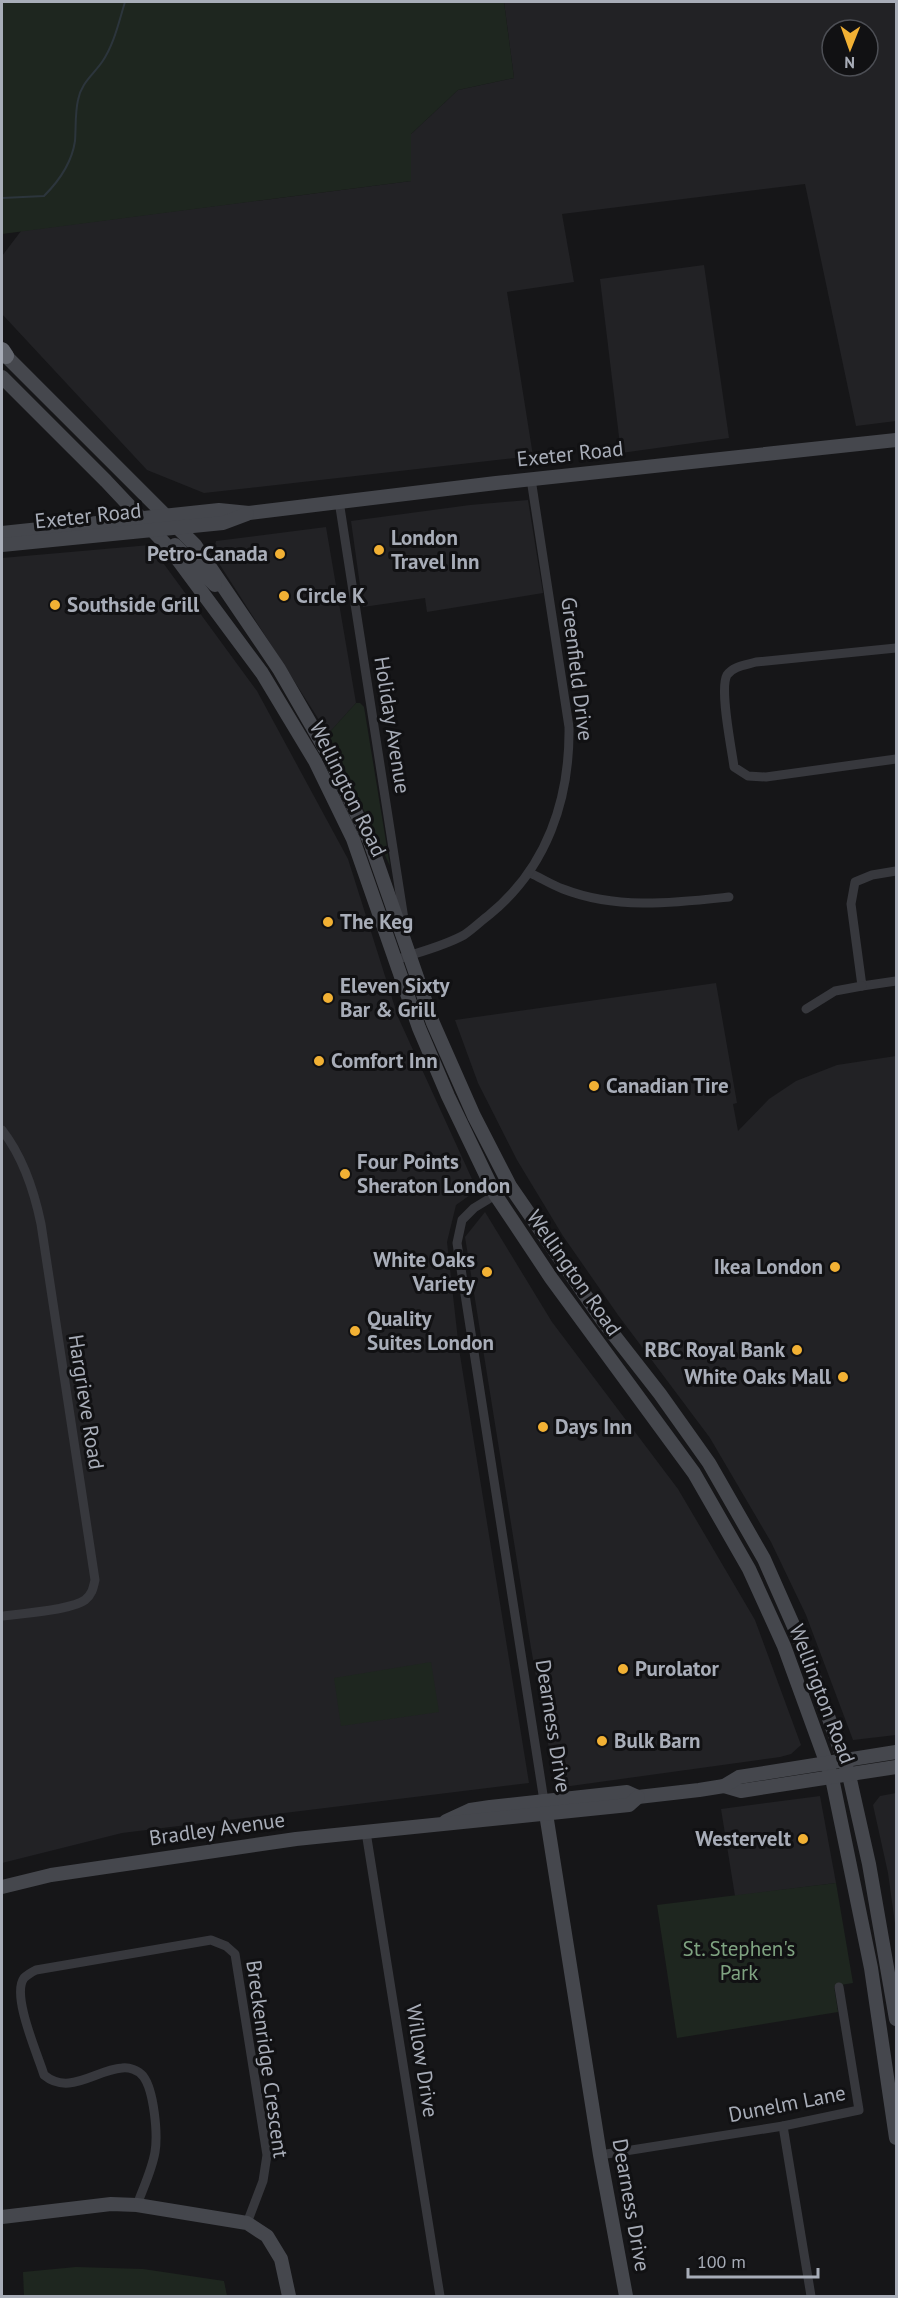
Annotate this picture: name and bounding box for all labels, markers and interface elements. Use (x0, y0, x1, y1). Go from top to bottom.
north arrow (820, 18, 880, 78)
text: N (844, 53, 855, 73)
street label: Exeter Road (515, 434, 625, 473)
street label: Exeter Road (33, 496, 143, 535)
place label: London Travel Inn (391, 524, 479, 575)
place label: Petro-Canada (147, 540, 268, 567)
marker: London Travel Inn (372, 543, 386, 557)
marker: Petro-Canada (273, 547, 287, 561)
place label: Circle K (296, 582, 365, 609)
marker: Circle K (277, 589, 291, 603)
place label: Southside Grill (67, 591, 200, 618)
street label: Greenfield Drive (555, 595, 600, 742)
marker: Southside Grill (48, 598, 62, 612)
street label: Holiday Avenue (368, 654, 417, 795)
street label: Wellington Road (304, 717, 393, 861)
place label: The Keg (340, 908, 413, 935)
marker: The Keg (321, 915, 335, 929)
place label: Eleven Sixty Bar & Grill (340, 972, 450, 1023)
marker: Eleven Sixty Bar & Grill (321, 991, 335, 1005)
place label: Comfort Inn (331, 1047, 438, 1074)
marker: Comfort Inn (312, 1054, 326, 1068)
place label: Canadian Tire (606, 1072, 729, 1099)
marker: Canadian Tire (587, 1079, 601, 1093)
place label: Four Points Sheraton London (357, 1148, 510, 1199)
marker: Four Points Sheraton London (338, 1167, 352, 1181)
street label: Wellington Road (521, 1205, 628, 1341)
place label: White Oaks Variety (373, 1246, 476, 1297)
place label: Ikea London (714, 1253, 823, 1280)
marker: Ikea London (828, 1260, 842, 1274)
marker: White Oaks Variety (480, 1265, 494, 1279)
place label: Quality Suites London (367, 1305, 494, 1356)
marker: Quality Suites London (348, 1324, 362, 1338)
street label: Hargrieve Road (62, 1332, 111, 1471)
place label: RBC Royal Bank (645, 1336, 786, 1363)
marker: RBC Royal Bank (790, 1343, 804, 1357)
place label: White Oaks Mall (684, 1363, 832, 1390)
marker: White Oaks Mall (836, 1370, 850, 1384)
place label: Days Inn (555, 1413, 632, 1440)
marker: Days Inn (536, 1420, 550, 1434)
street label: Wellington Road (783, 1620, 862, 1768)
place label: Purolator (635, 1655, 719, 1682)
street label: Dearness Drive (530, 1657, 577, 1794)
marker: Purolator (616, 1662, 630, 1676)
place label: Bulk Barn (614, 1727, 701, 1754)
marker: Bulk Barn (595, 1734, 609, 1748)
street label: Bradley Avenue (147, 1806, 287, 1851)
place label: Westervelt (695, 1825, 792, 1852)
marker: Westervelt (796, 1832, 810, 1846)
park label: St. Stephen's Park (683, 1935, 795, 1986)
street label: Breckenridge Crescent (240, 1958, 295, 2160)
street label: Willow Drive (400, 2003, 445, 2119)
street label: Dunelm Lane (726, 2079, 848, 2128)
street label: Dearness Drive (607, 2136, 656, 2273)
scale bar (688, 2241, 818, 2279)
text: 100 m (697, 2250, 746, 2273)

